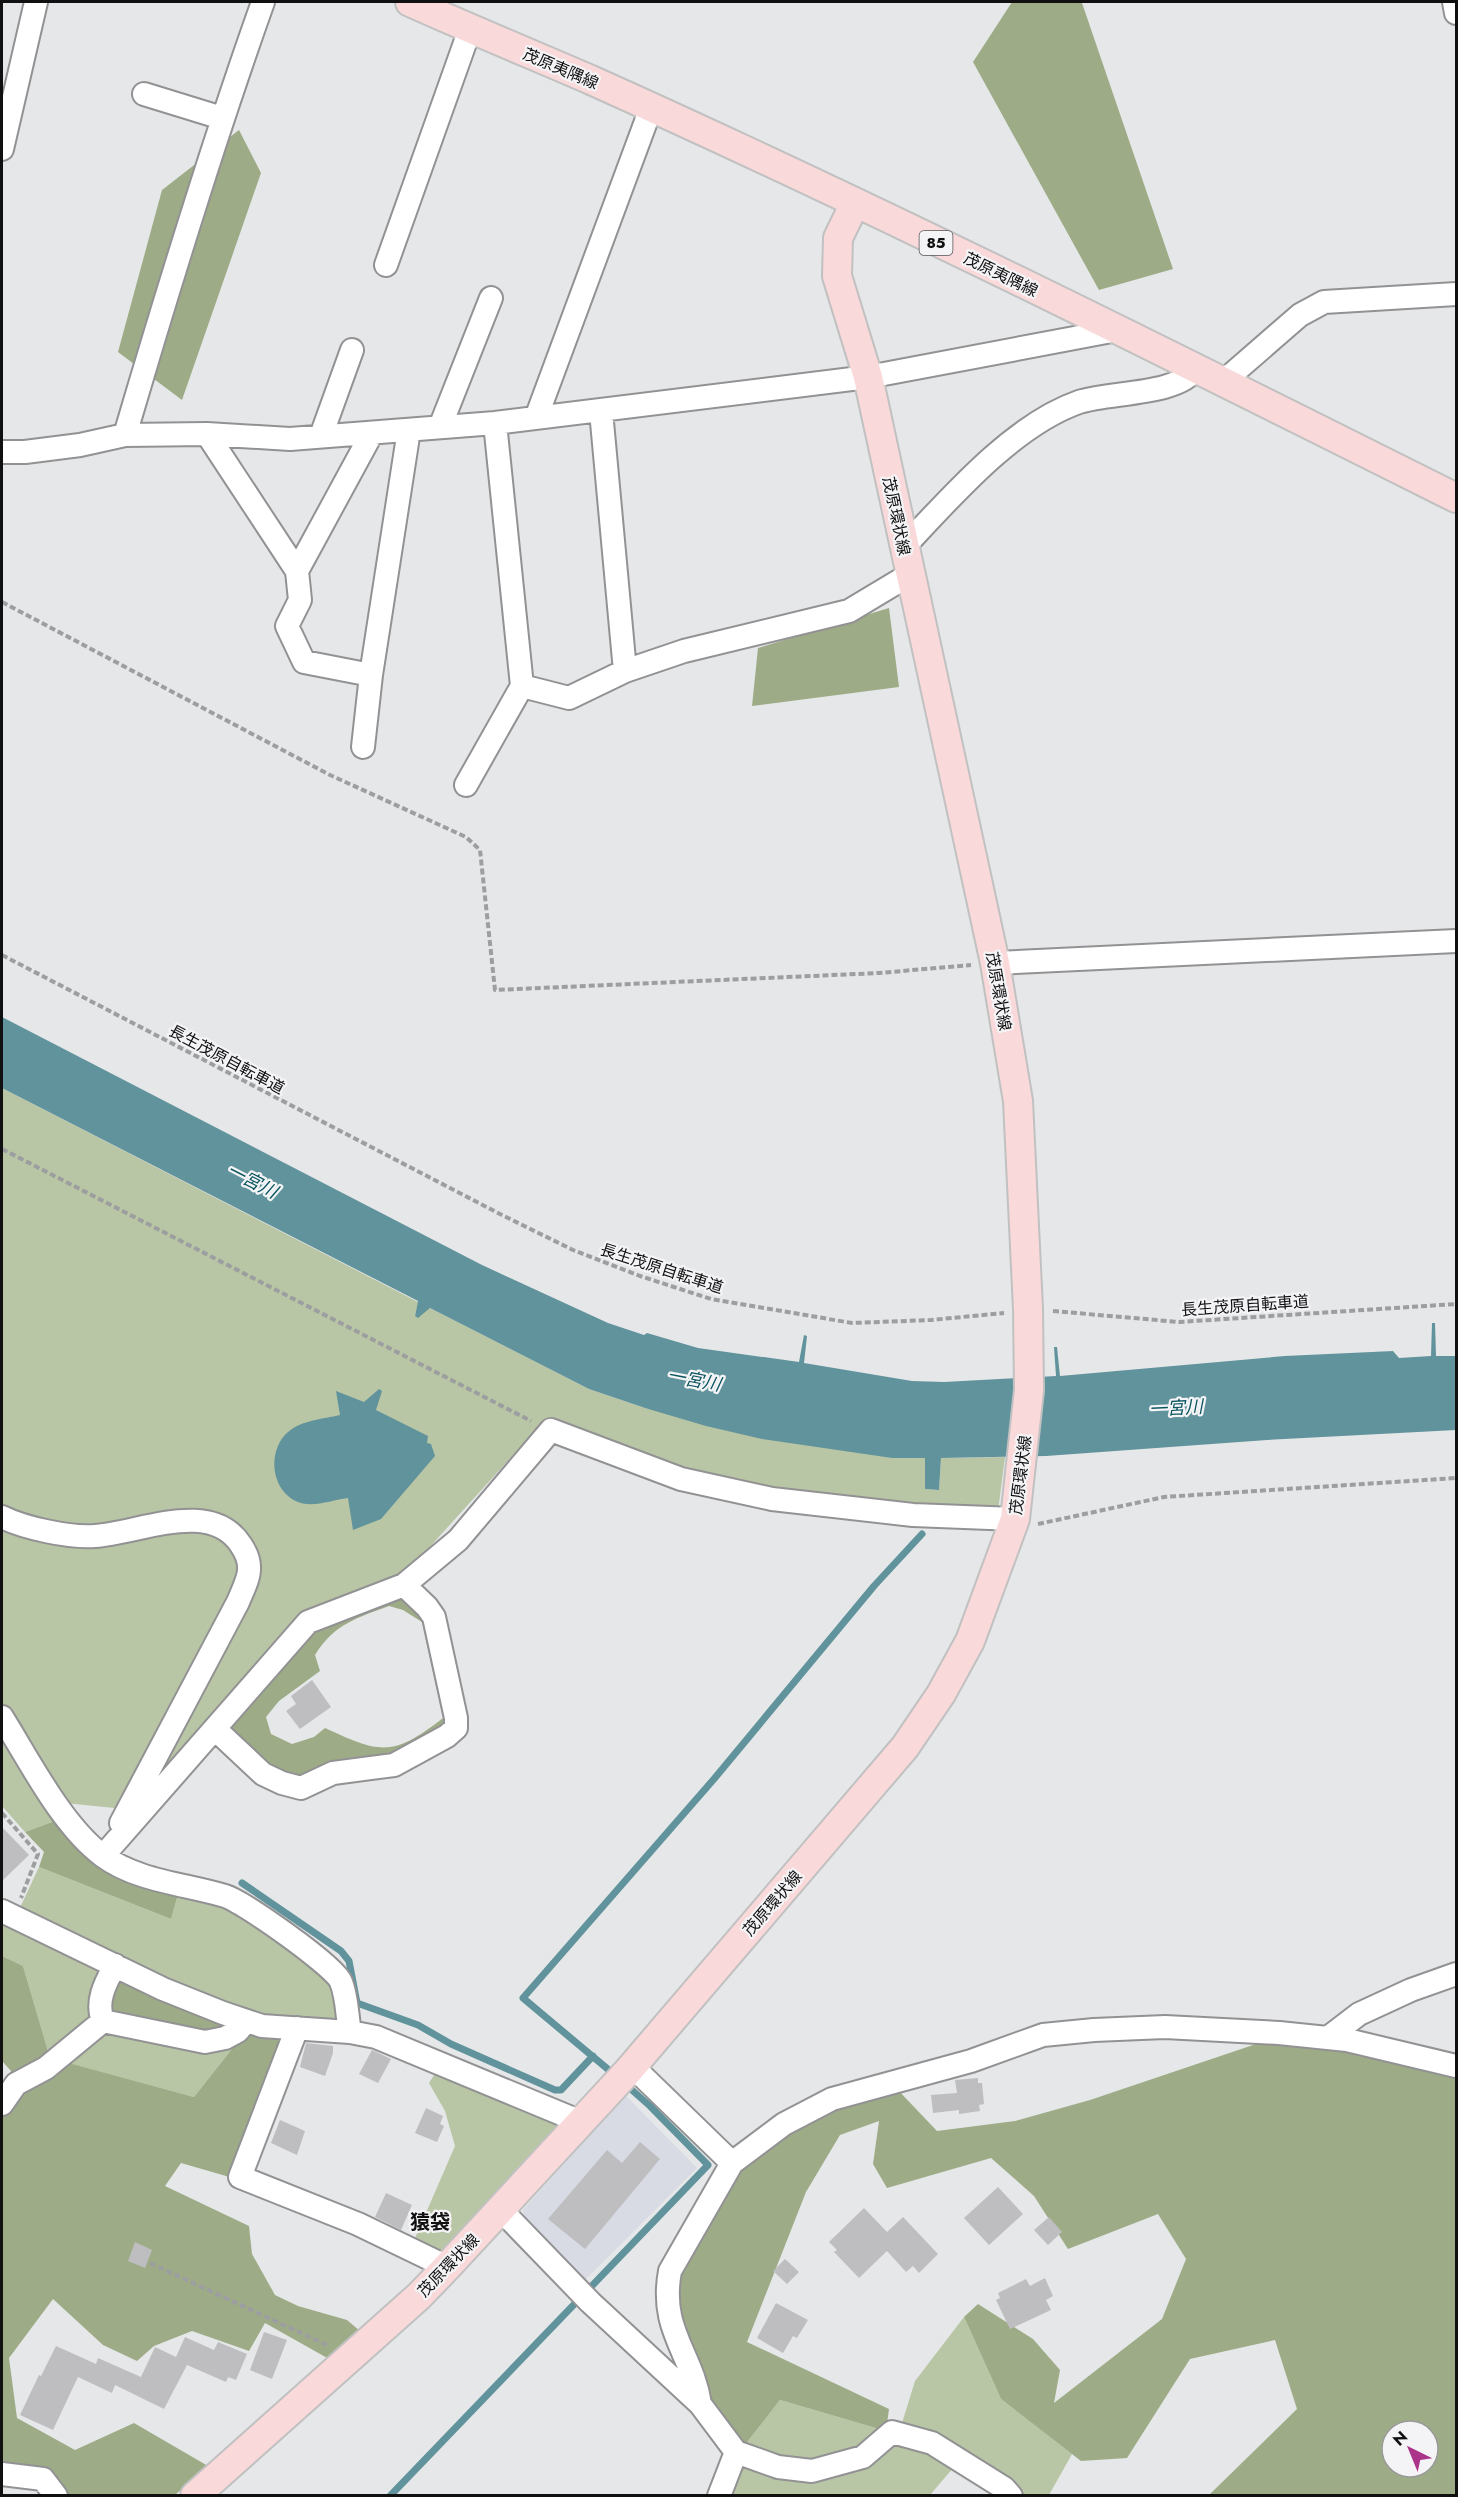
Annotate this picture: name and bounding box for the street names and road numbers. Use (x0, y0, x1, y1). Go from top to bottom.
street label: 茂原夷隅線 (519, 42, 602, 95)
road number: 85 (920, 231, 952, 255)
street label: 茂原夷隅線 (960, 247, 1042, 302)
street label: 茂原環状線 (877, 475, 916, 558)
street label: 茂原環状線 (980, 950, 1017, 1032)
street label: 長生茂原自転車道 (165, 1019, 289, 1100)
street label: 長生茂原自転車道 (597, 1238, 726, 1299)
street label: 長生茂原自転車道 (1180, 1290, 1310, 1321)
street label: 茂原環状線 (1004, 1434, 1037, 1516)
street label: 茂原環状線 (737, 1866, 807, 1941)
street label: 茂原環状線 (412, 2229, 484, 2302)

